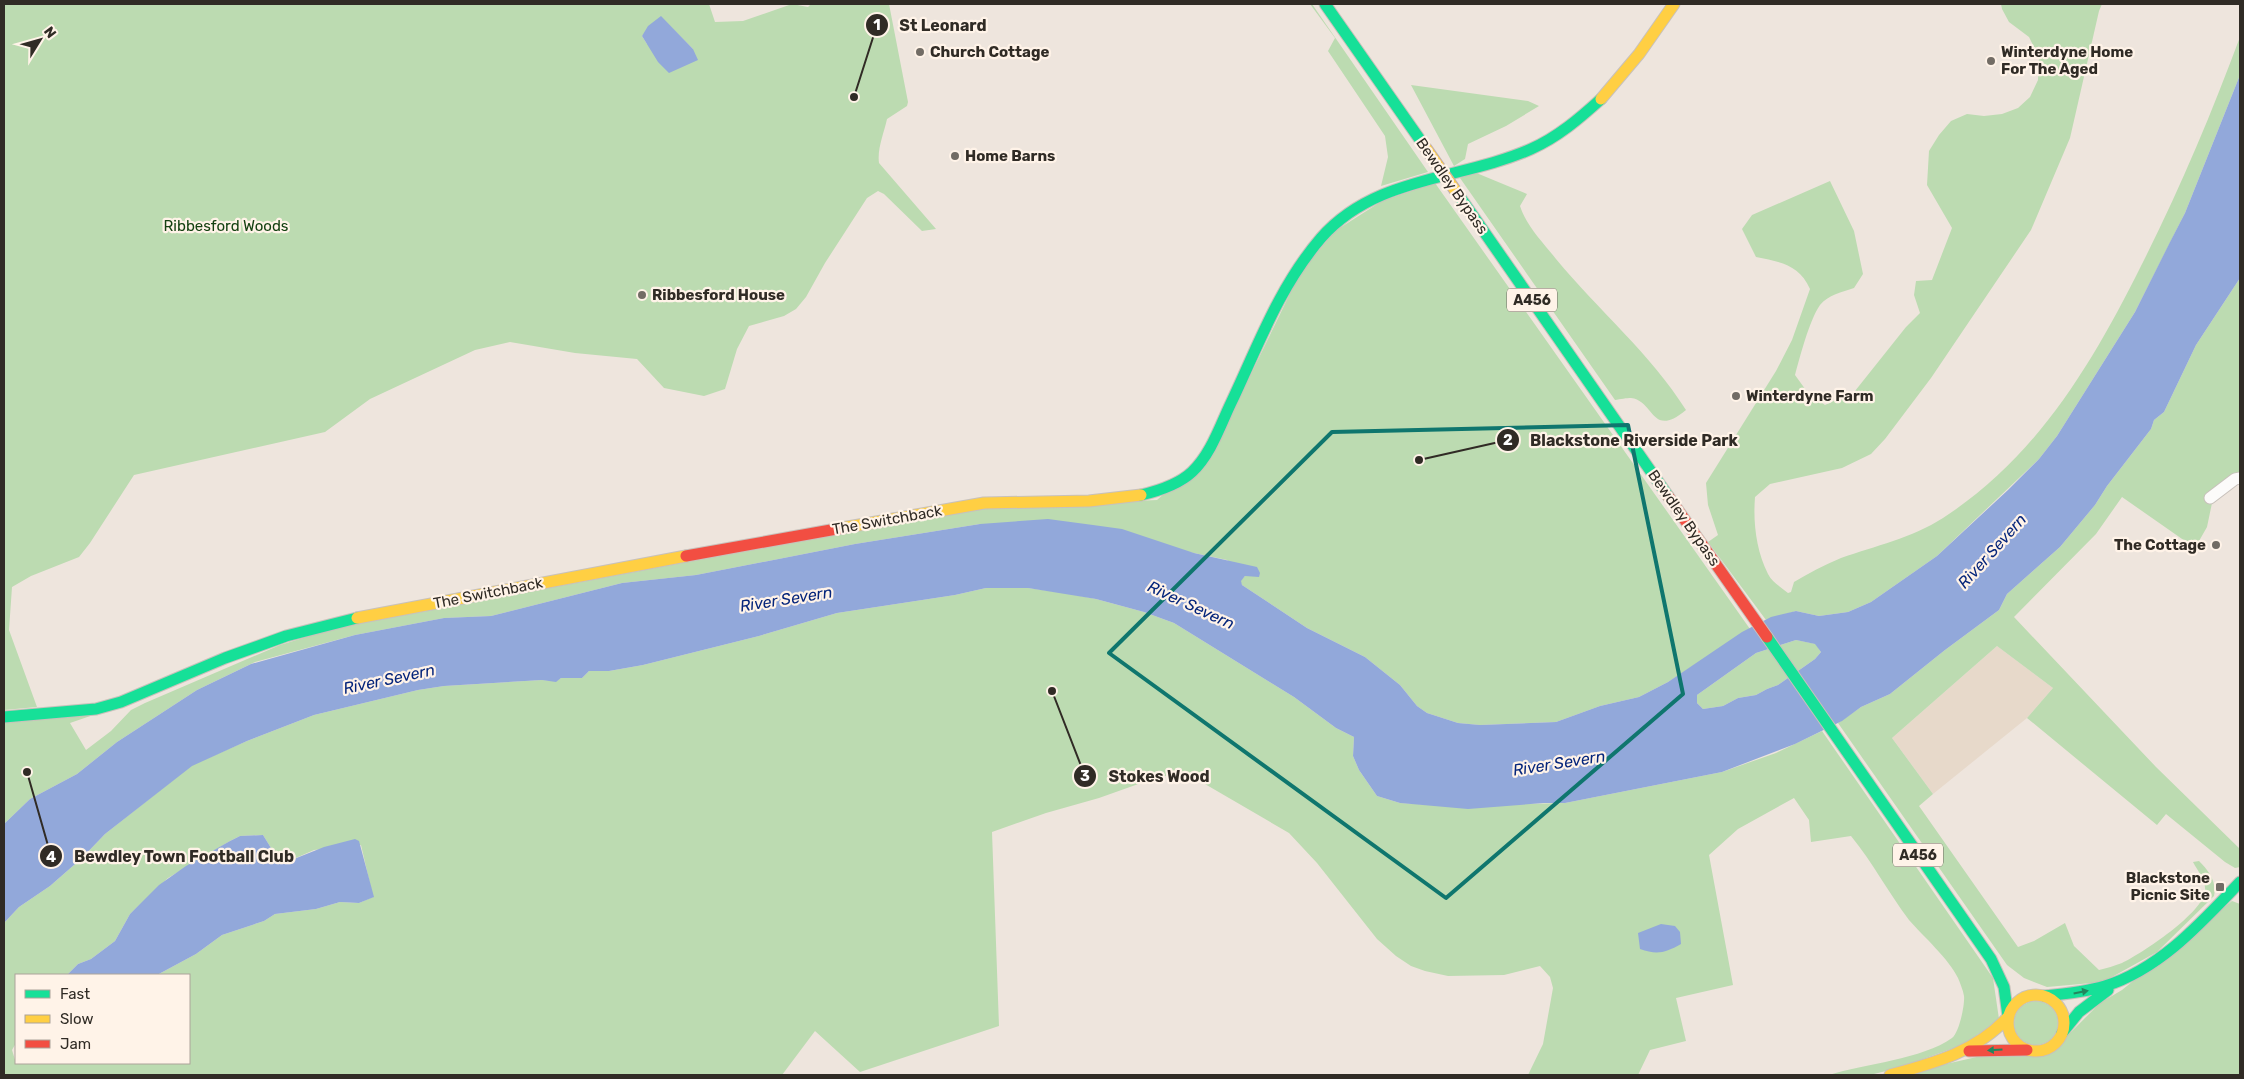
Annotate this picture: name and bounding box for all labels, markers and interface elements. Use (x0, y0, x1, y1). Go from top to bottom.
callout: St Leonard (864, 10, 997, 41)
north arrow (15, 15, 65, 65)
text: 1 (873, 16, 881, 34)
text: St Leonard (899, 16, 987, 35)
text: N (40, 23, 60, 42)
place label: Church Cottage (930, 43, 1049, 61)
place label: Winterdyne Home For The Aged (2001, 43, 2133, 78)
marker: Church Cottage (914, 46, 926, 58)
marker: Winterdyne Home For The Aged (1985, 55, 1997, 67)
street label: Bewdley Bypass (1412, 135, 1492, 238)
place label: Home Barns (965, 147, 1055, 165)
marker: Home Barns (949, 150, 961, 162)
park label: Ribbesford Woods (164, 217, 289, 235)
place label: Ribbesford House (652, 286, 785, 304)
road number: A456 (1507, 288, 1557, 312)
marker: Ribbesford House (636, 289, 648, 301)
place label: Winterdyne Farm (1746, 387, 1874, 405)
marker: Winterdyne Farm (1730, 390, 1742, 402)
callout: Blackstone Riverside Park (1495, 424, 1748, 455)
text: 2 (1503, 431, 1513, 449)
text: Blackstone Riverside Park (1530, 431, 1739, 450)
street label: Bewdley Bypass (1644, 467, 1724, 570)
street label: The Switchback (831, 501, 944, 539)
water label: River Severn (1954, 510, 2030, 592)
place label: The Cottage (2114, 536, 2206, 554)
marker: The Cottage (2210, 539, 2222, 551)
street label: The Switchback (432, 574, 544, 612)
water label: River Severn (1145, 577, 1237, 633)
water label: River Severn (738, 582, 834, 616)
water label: River Severn (341, 660, 437, 698)
water label: River Severn (1511, 746, 1607, 780)
callout: Stokes Wood (1073, 761, 1219, 792)
text: 3 (1080, 767, 1090, 785)
text: Stokes Wood (1108, 767, 1210, 786)
callout: Bewdley Town Football Club (39, 841, 305, 872)
road number: A456 (1893, 844, 1943, 866)
text: Bewdley Town Football Club (74, 847, 294, 866)
text: 4 (46, 848, 56, 866)
place label: Blackstone Picnic Site (2126, 869, 2210, 904)
marker: Blackstone Picnic Site (2214, 881, 2226, 893)
legend (15, 974, 190, 1064)
text: Fast (60, 985, 90, 1003)
one-way arrow (2074, 988, 2090, 996)
text: Slow (60, 1010, 93, 1028)
text: Jam (60, 1035, 91, 1053)
one-way arrow (1987, 1046, 2003, 1054)

